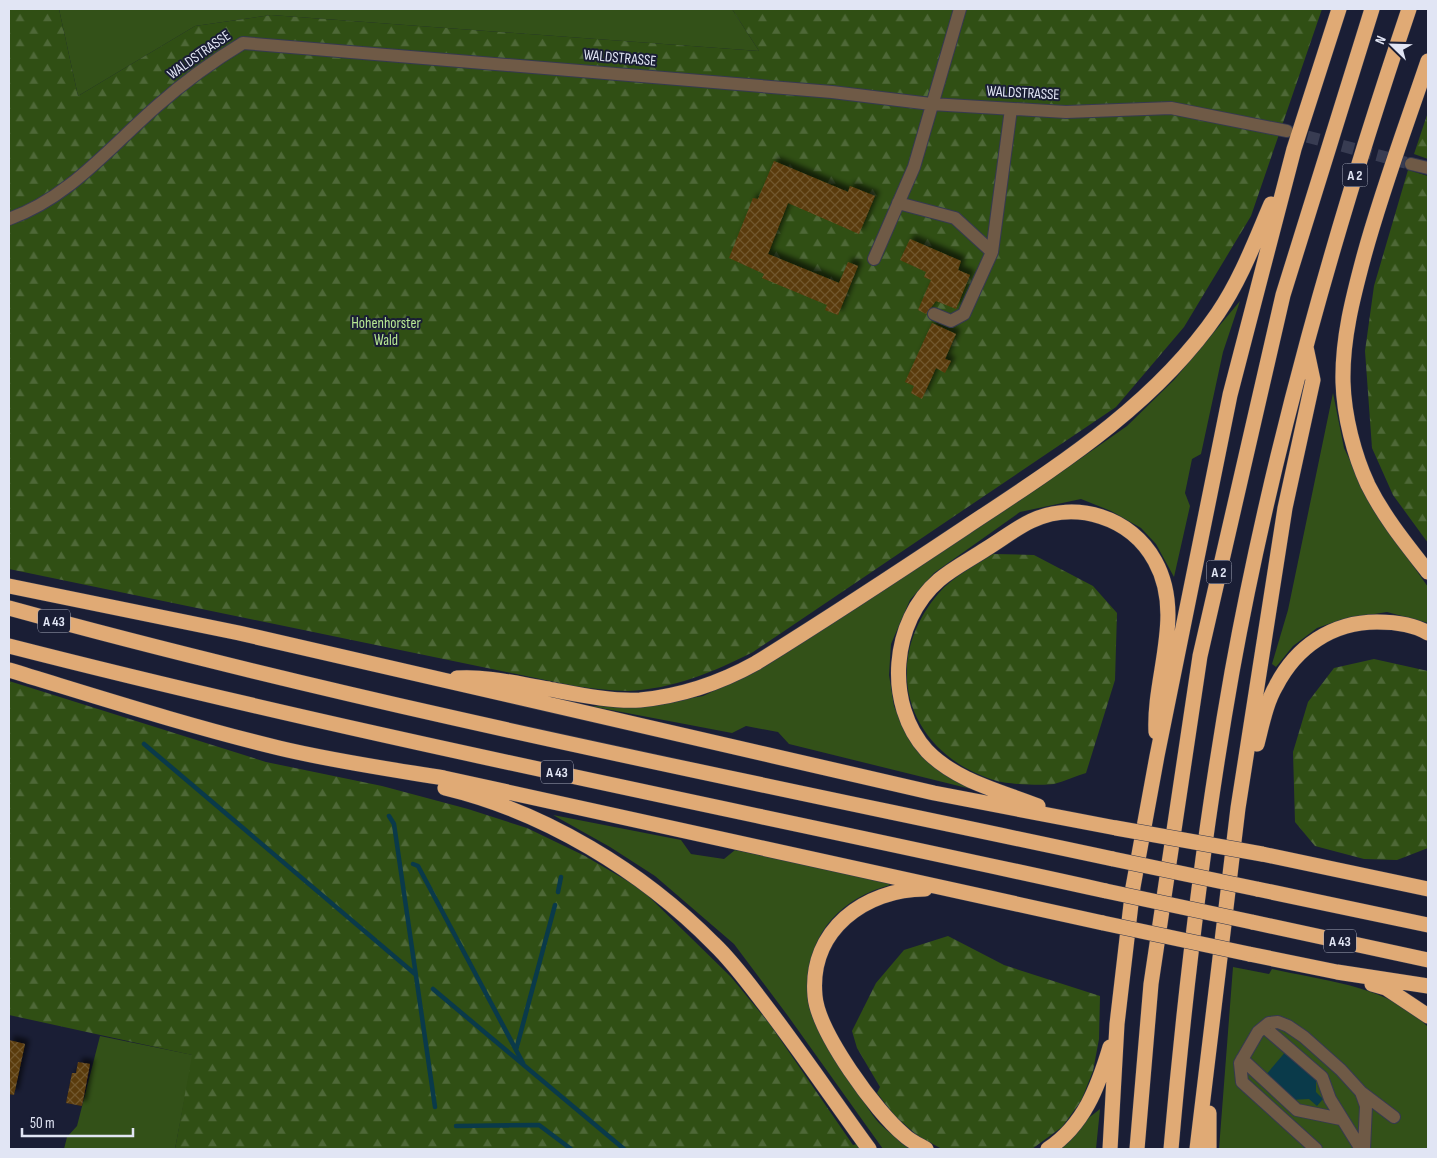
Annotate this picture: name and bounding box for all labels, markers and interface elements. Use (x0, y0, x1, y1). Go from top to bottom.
north arrow (1367, 20, 1417, 70)
street label: WALDSTRASSE (164, 26, 234, 84)
text: N (1371, 33, 1390, 47)
street label: WALDSTRASSE (583, 45, 657, 71)
street label: WALDSTRASSE (986, 82, 1060, 104)
road number: A 2 (1342, 164, 1368, 186)
park label: Hohenhorster Wald (351, 314, 421, 350)
road number: A 2 (1206, 560, 1232, 584)
road number: A 43 (38, 610, 70, 632)
road number: A 43 (541, 760, 573, 784)
road number: A 43 (1324, 929, 1356, 952)
scale bar (22, 1106, 134, 1138)
text: 50 m (30, 1114, 55, 1133)

